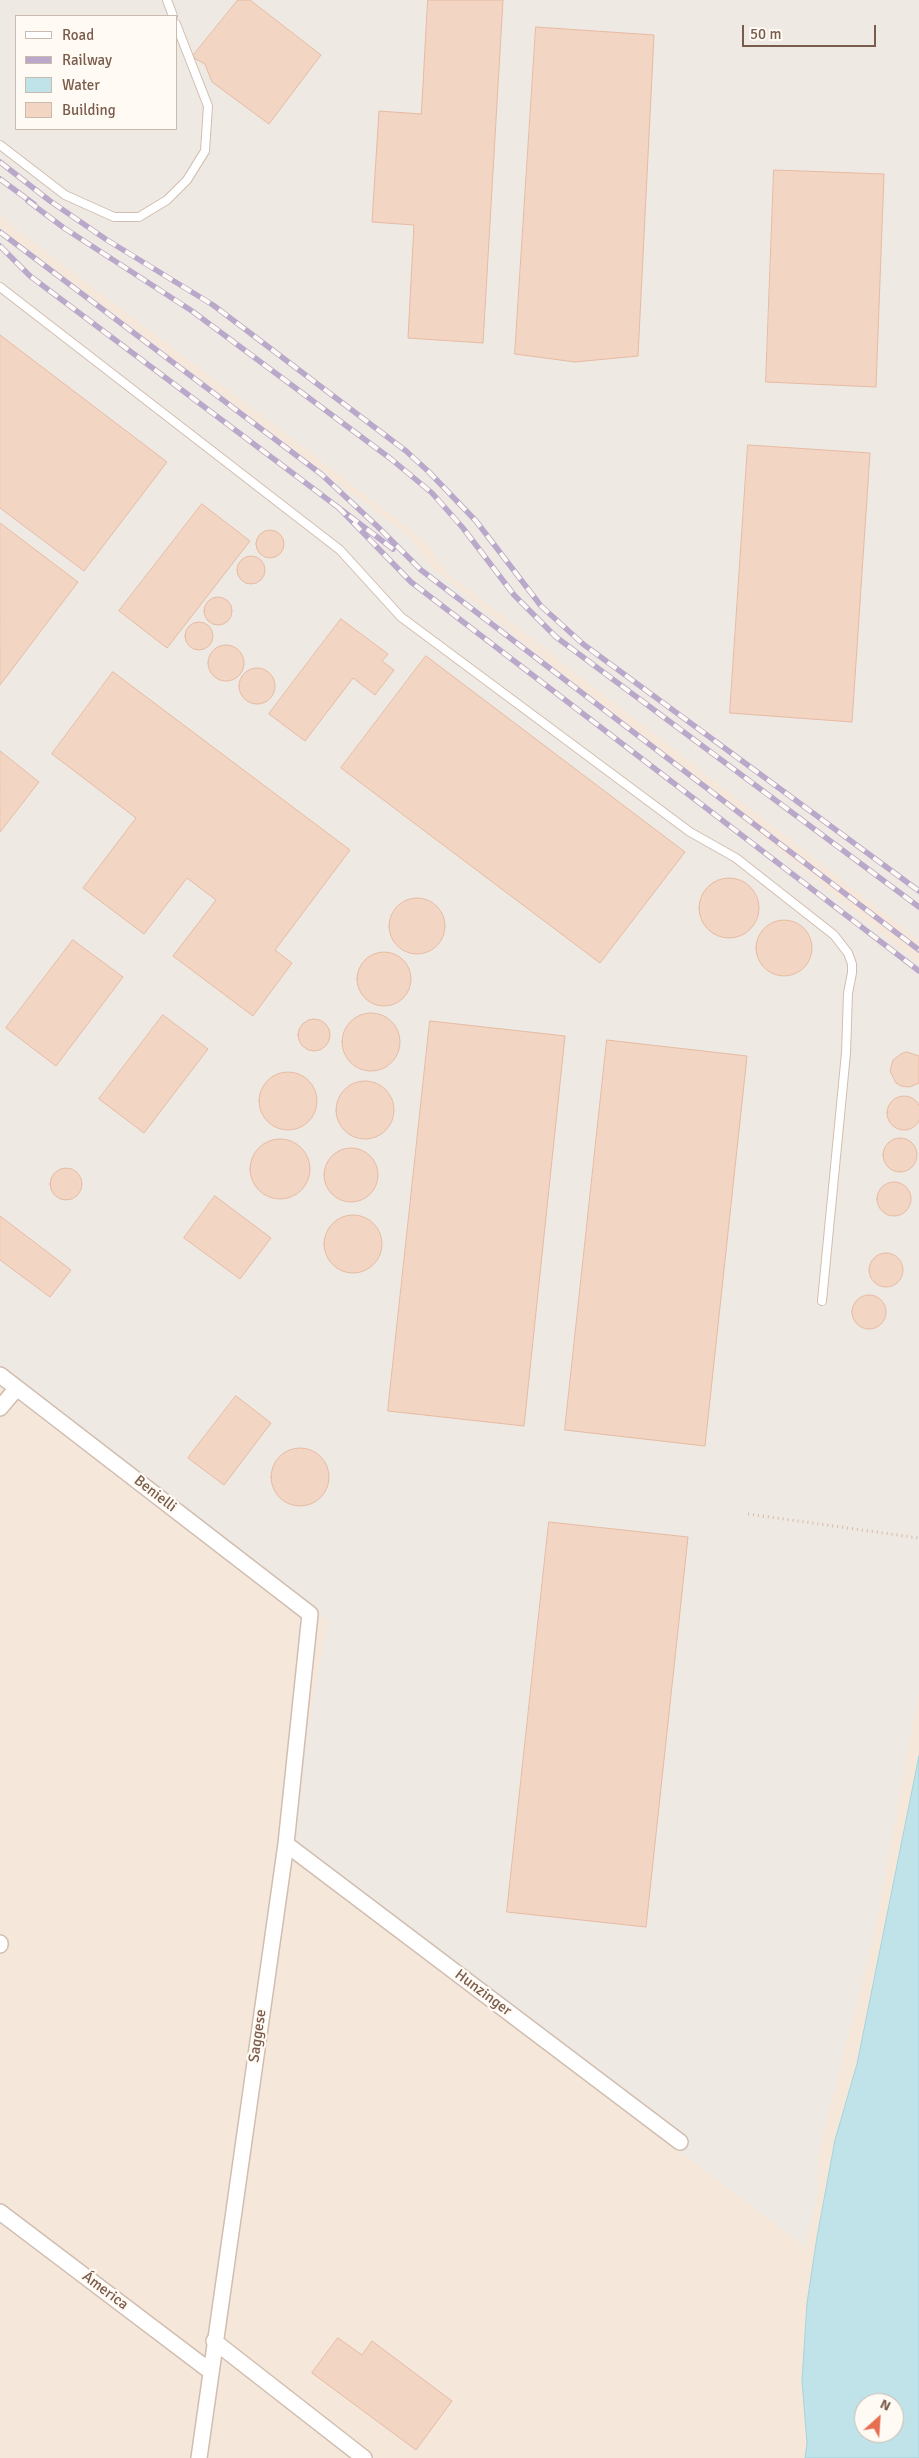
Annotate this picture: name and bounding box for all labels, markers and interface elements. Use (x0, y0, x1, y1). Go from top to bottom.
legend (15, 15, 178, 130)
scale bar (744, 15, 878, 47)
text: 50 m (750, 25, 781, 43)
text: Road (62, 26, 94, 44)
text: Railway (62, 51, 112, 69)
text: Water (62, 76, 100, 94)
text: Building (62, 101, 116, 119)
street label: Benielli (130, 1472, 180, 1516)
street label: Hunzinger (451, 1966, 515, 2020)
street label: Saggese (245, 2008, 271, 2064)
street label: Ámerica (78, 2268, 132, 2314)
north arrow (854, 2393, 904, 2443)
text: N (877, 2395, 893, 2415)

